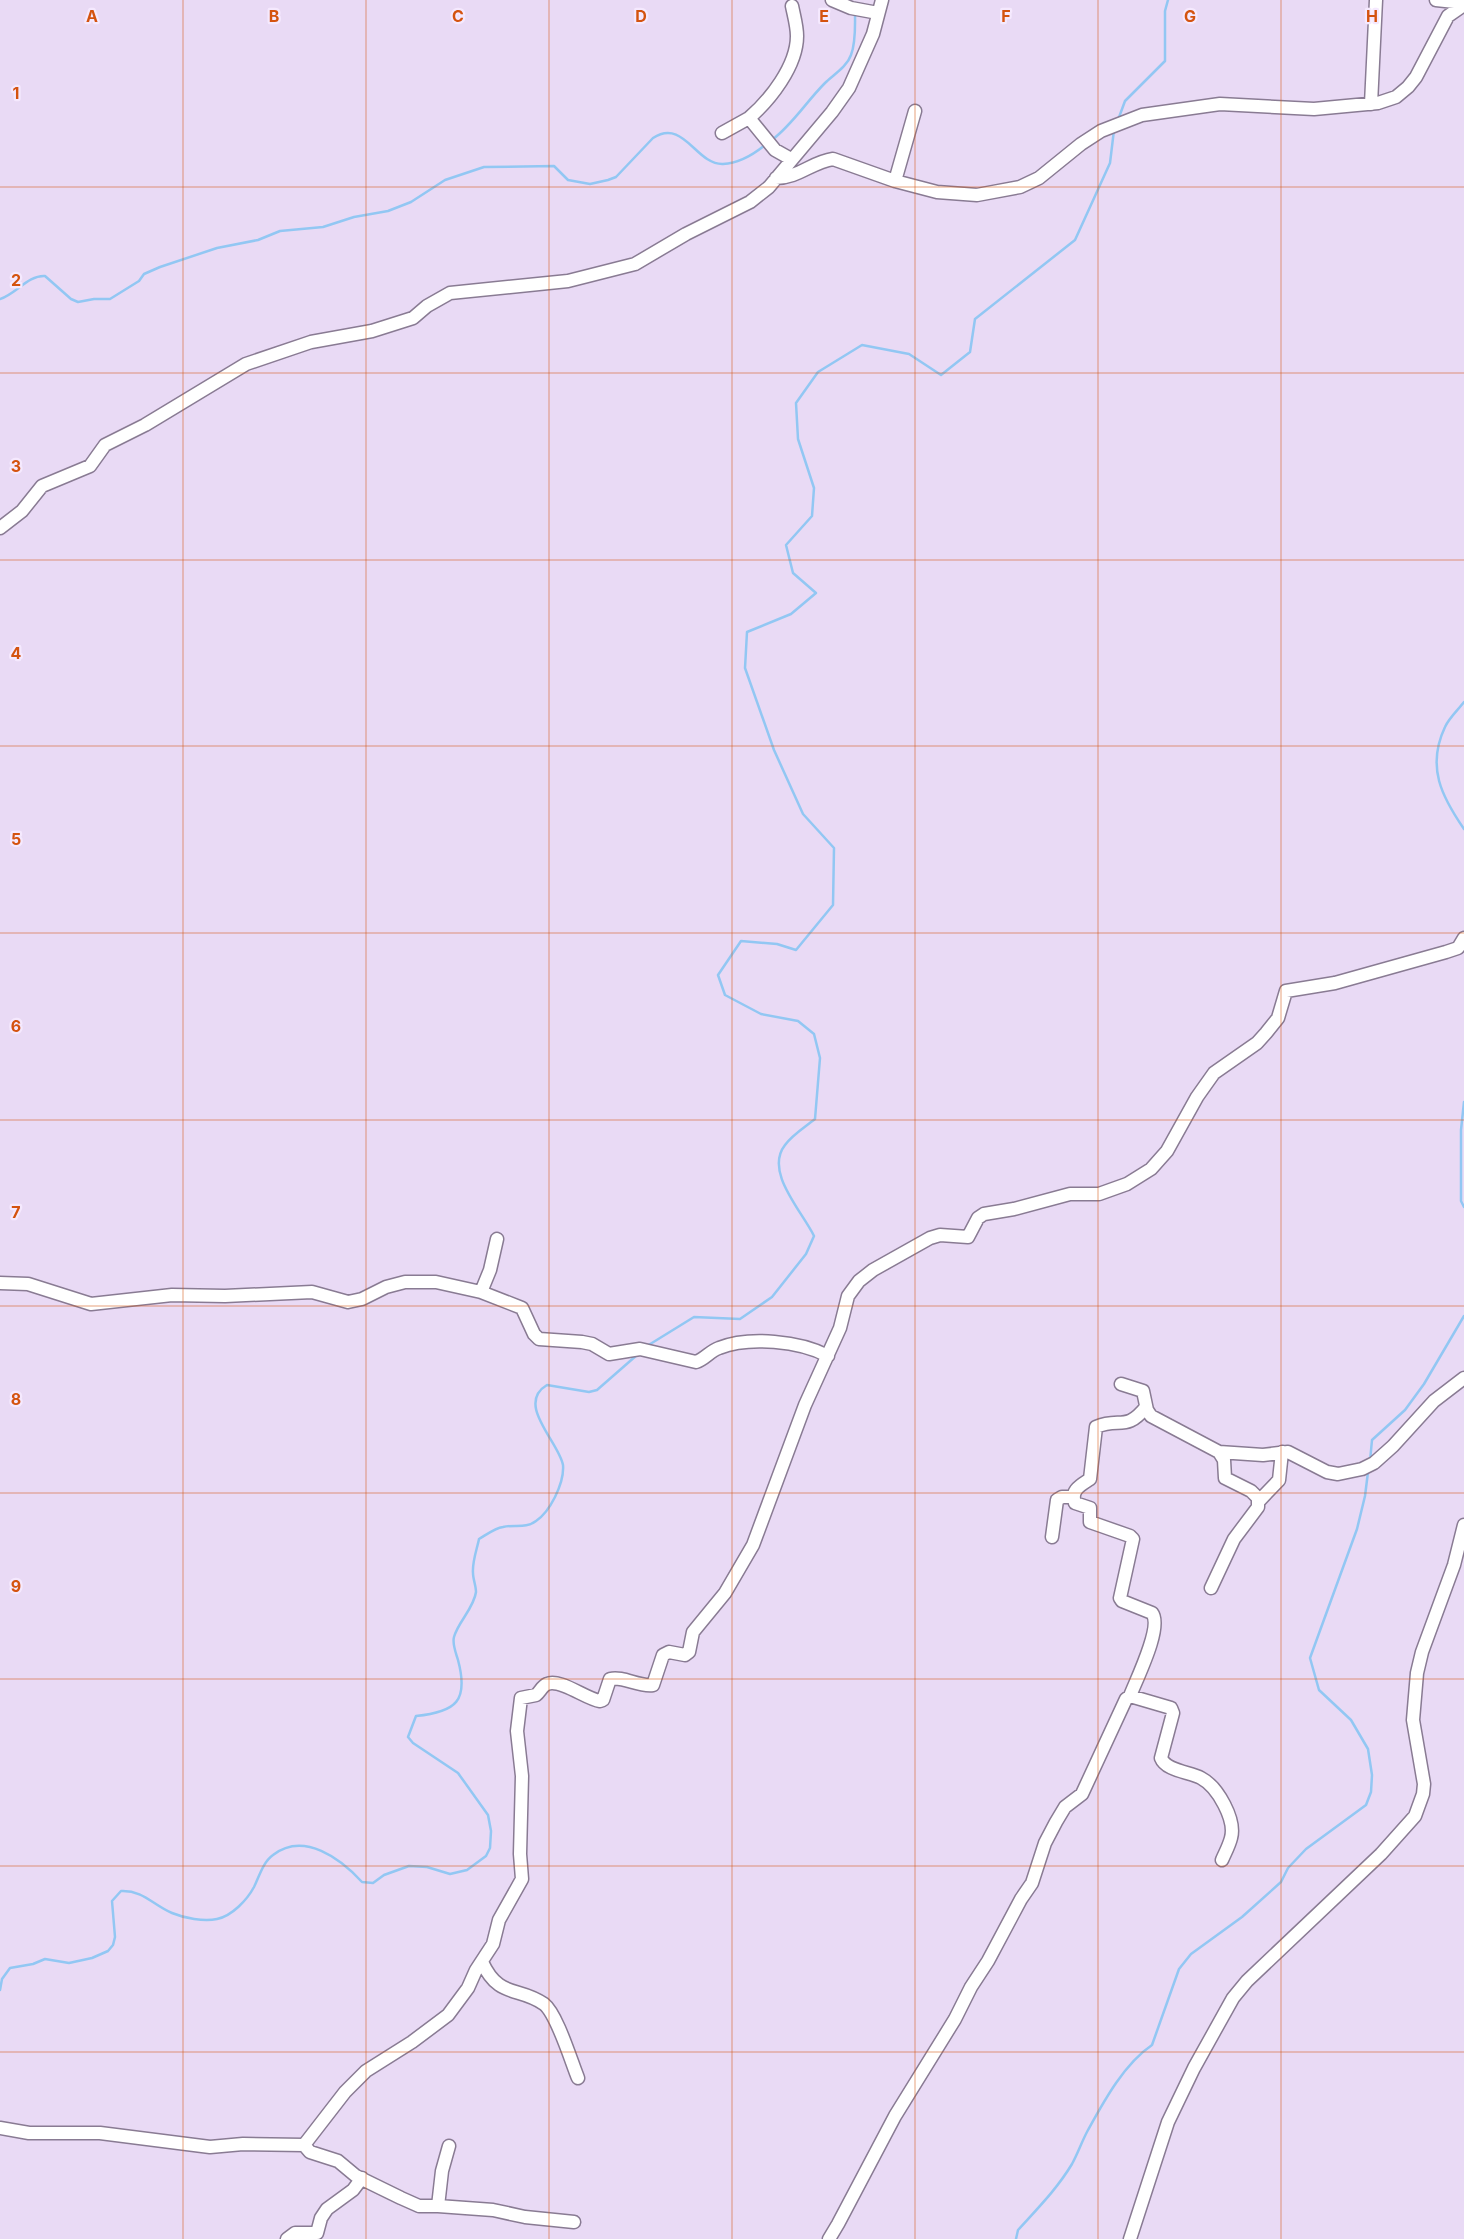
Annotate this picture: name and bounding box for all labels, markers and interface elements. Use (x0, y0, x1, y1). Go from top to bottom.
text: A (86, 6, 98, 26)
text: B (269, 6, 279, 26)
text: C (452, 6, 464, 26)
text: D (635, 6, 647, 26)
text: E (819, 6, 829, 26)
text: F (1001, 6, 1011, 26)
text: G (1184, 6, 1196, 26)
text: H (1366, 6, 1378, 26)
text: 1 (13, 83, 19, 103)
text: 2 (11, 270, 21, 290)
text: 3 (11, 456, 21, 476)
text: 4 (11, 643, 22, 663)
text: 5 (11, 829, 21, 849)
text: 6 (11, 1016, 21, 1036)
text: 7 (11, 1202, 21, 1222)
text: 8 (11, 1389, 21, 1409)
text: 9 (11, 1576, 21, 1596)

